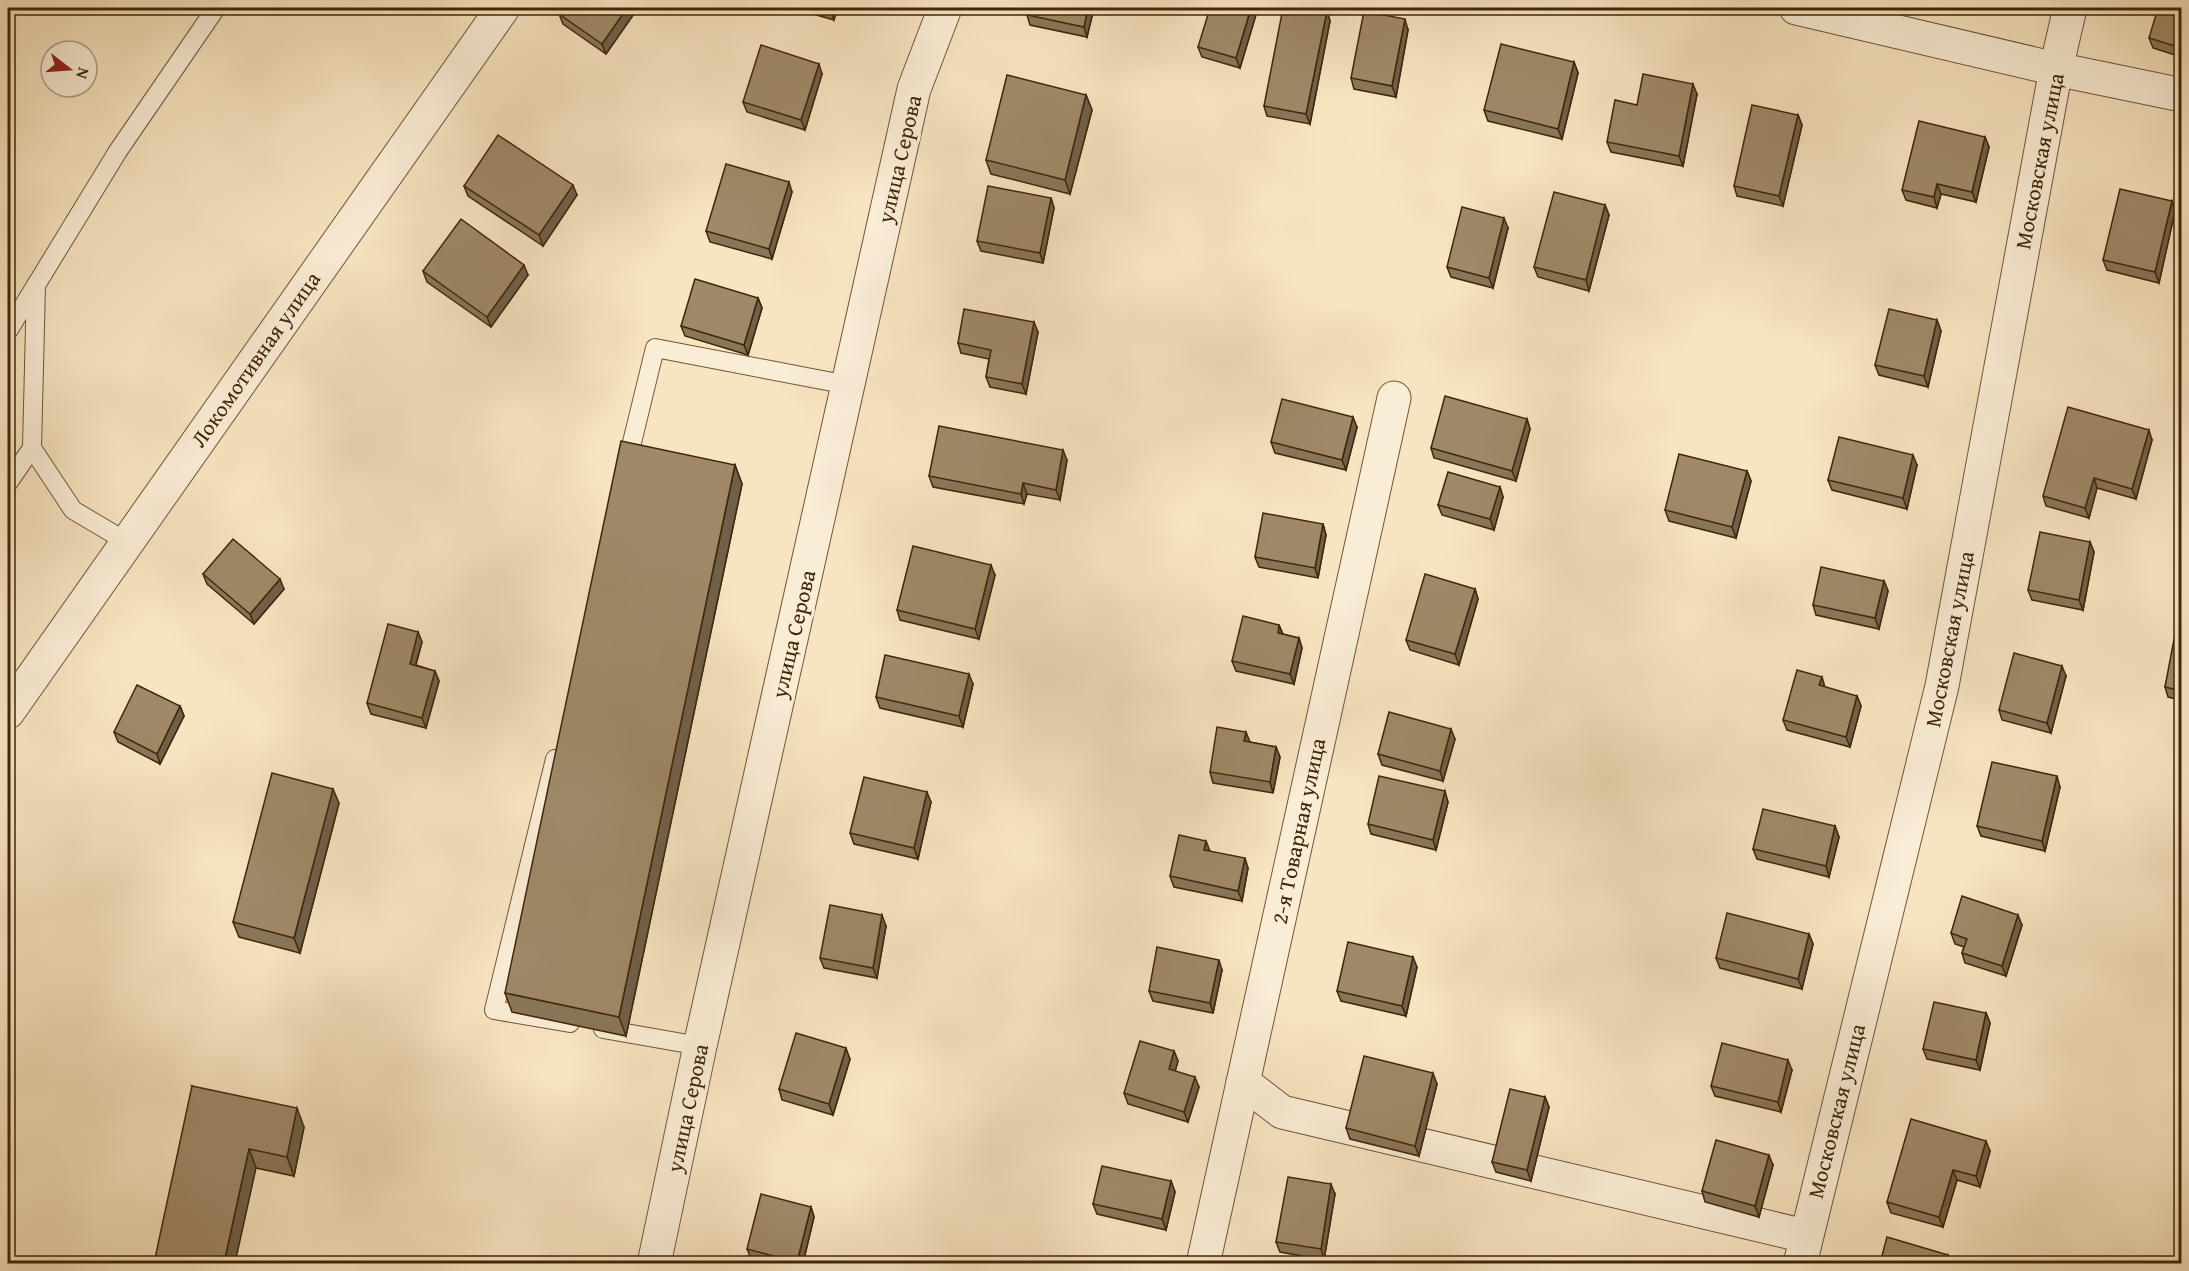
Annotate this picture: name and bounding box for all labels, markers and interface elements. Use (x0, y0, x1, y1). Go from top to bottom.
north arrow (39, 39, 99, 99)
text: N (70, 65, 96, 82)
street label: Московская улица (2006, 70, 2072, 252)
street label: улица Серова (868, 91, 929, 227)
street label: Локомотивная улица (182, 264, 328, 453)
street label: Московская улица (1916, 548, 1982, 730)
street label: улица Серова (762, 566, 823, 702)
street label: 2-я Товарная улица (1263, 735, 1333, 927)
street label: Московская улица (1799, 1020, 1873, 1202)
street label: улица Серова (658, 1040, 716, 1176)

